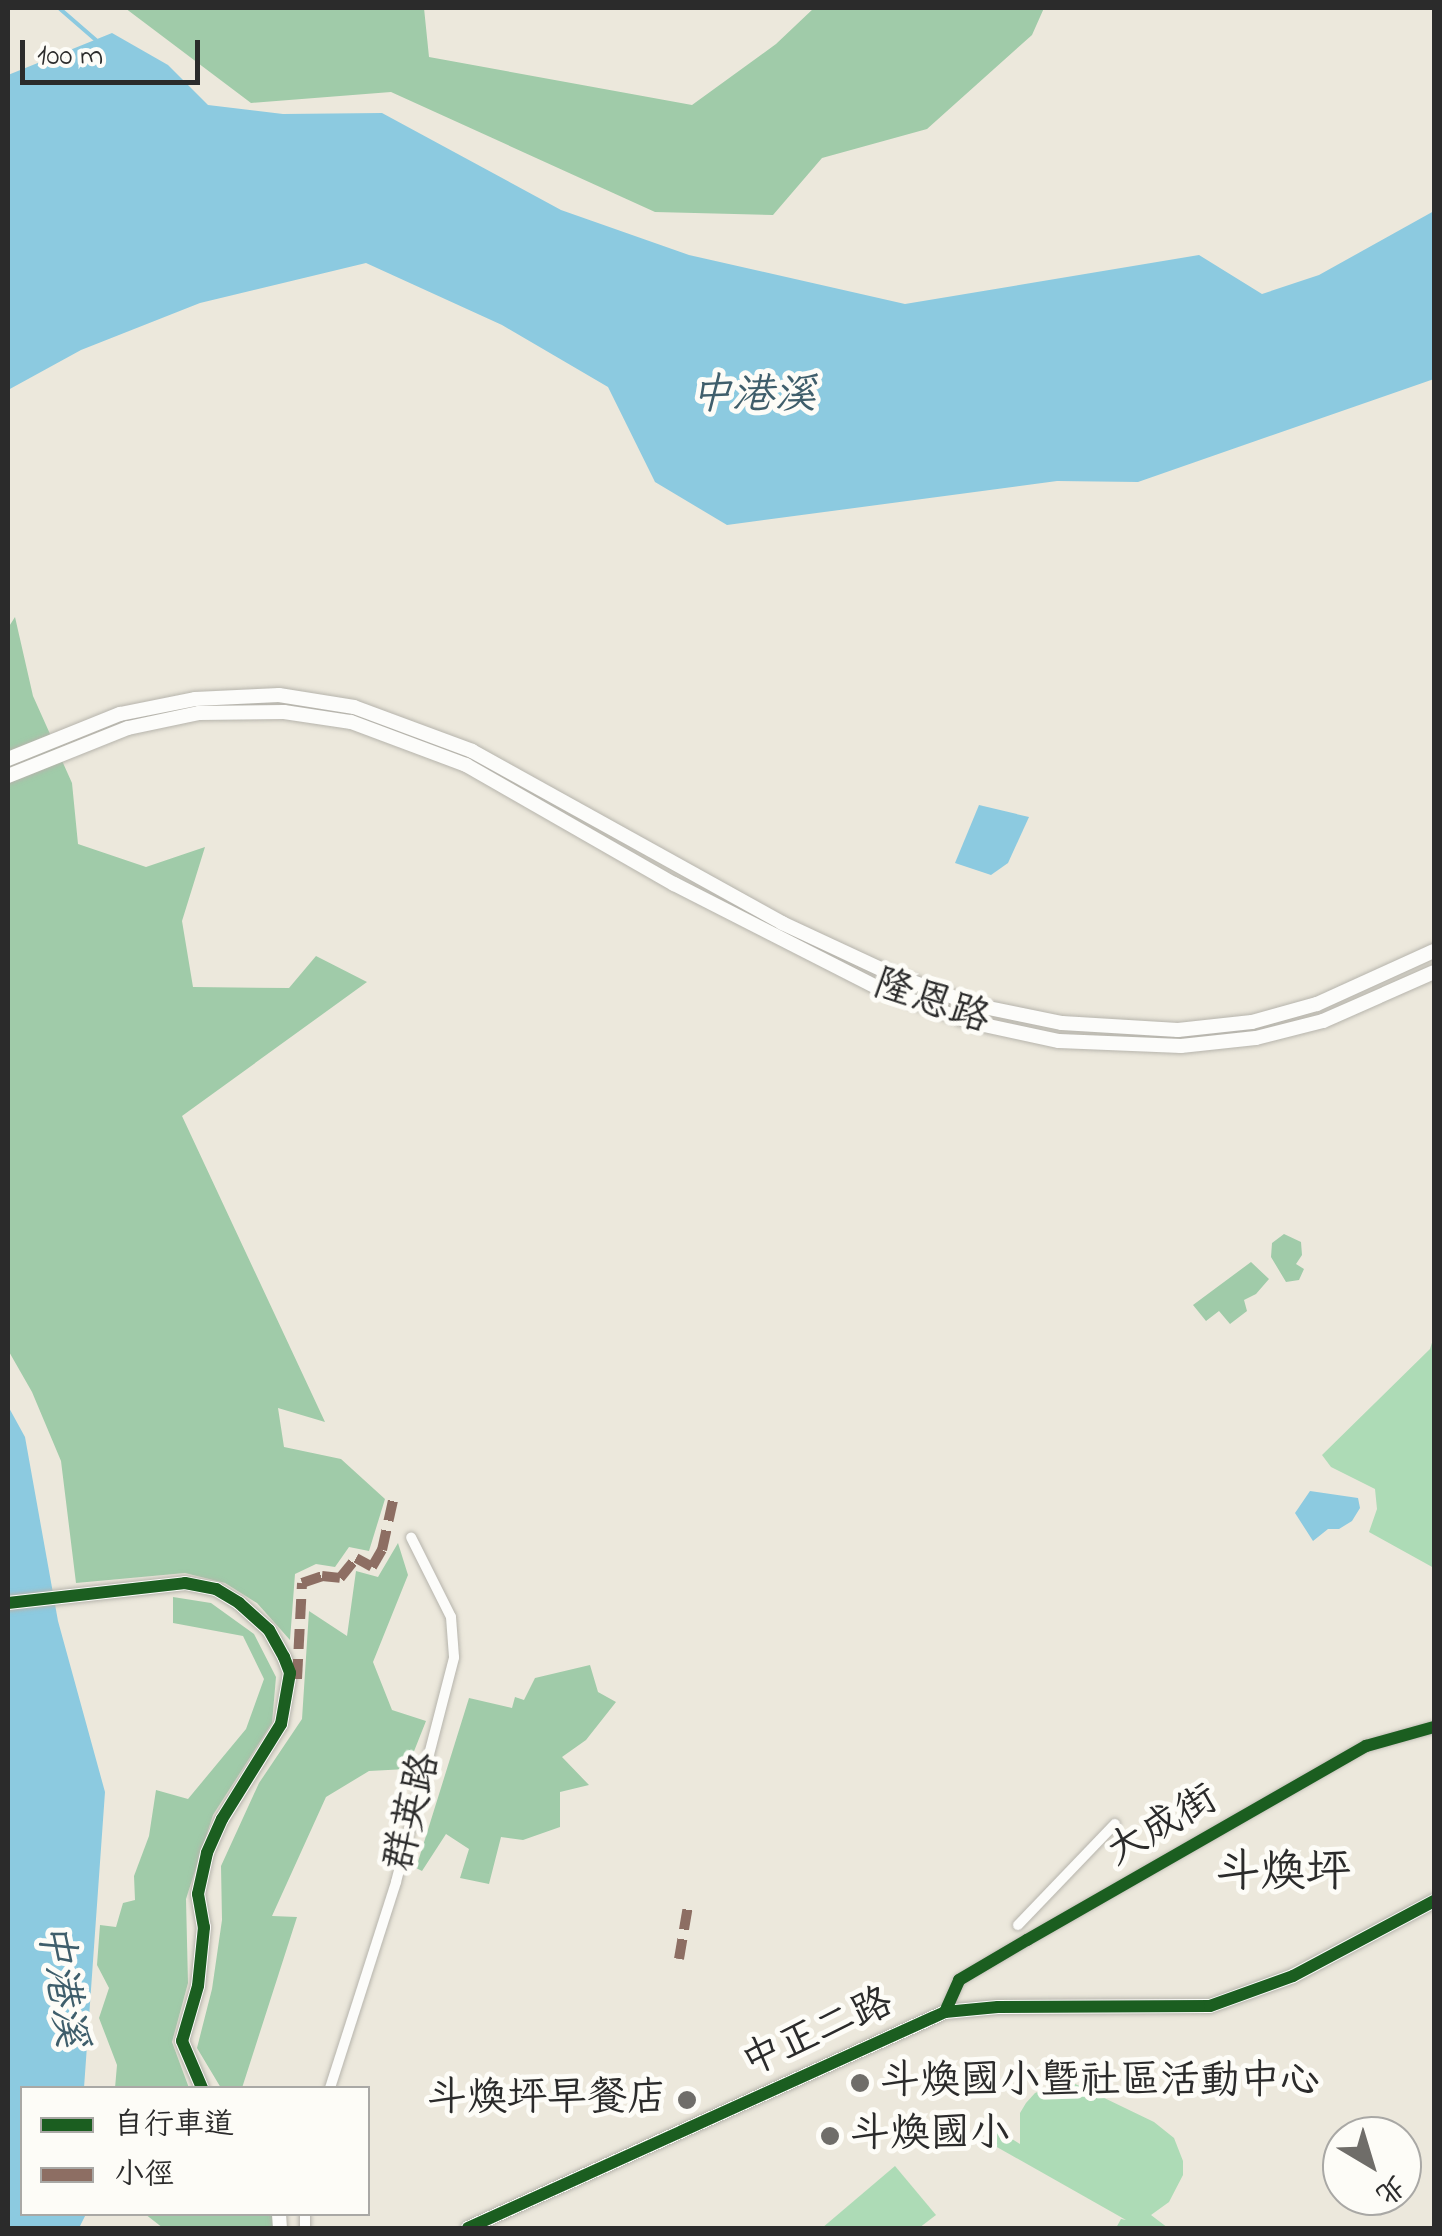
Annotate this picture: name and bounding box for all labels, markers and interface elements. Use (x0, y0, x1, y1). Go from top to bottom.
scale bar (25, 20, 205, 82)
text: 100 m (37, 35, 103, 79)
water label: 中港溪 (690, 372, 816, 422)
street label: 隆恩路 (866, 961, 996, 1045)
street label: 群英路 (376, 1748, 452, 1876)
street label: 大成街 (1099, 1776, 1227, 1878)
district label: 斗煥坪 (1216, 1848, 1350, 1902)
water label: 中港溪 (25, 1919, 95, 2051)
street label: 中正二路 (735, 1980, 901, 2088)
place label: 斗煥國小暨社區活動中心 (880, 2059, 1320, 2107)
marker: 斗煥國小暨社區活動中心 (849, 2072, 871, 2094)
place label: 斗煥坪早餐店 (427, 2076, 667, 2124)
legend (20, 2086, 370, 2216)
marker: 斗煥坪早餐店 (676, 2089, 698, 2111)
text: 自行車道 (114, 2104, 234, 2148)
place label: 斗煥國小 (850, 2112, 1010, 2160)
north arrow (1322, 2116, 1422, 2216)
marker: 斗煥國小 (819, 2125, 841, 2147)
text: 小徑 (114, 2154, 174, 2198)
text: 北 (1366, 2164, 1413, 2213)

